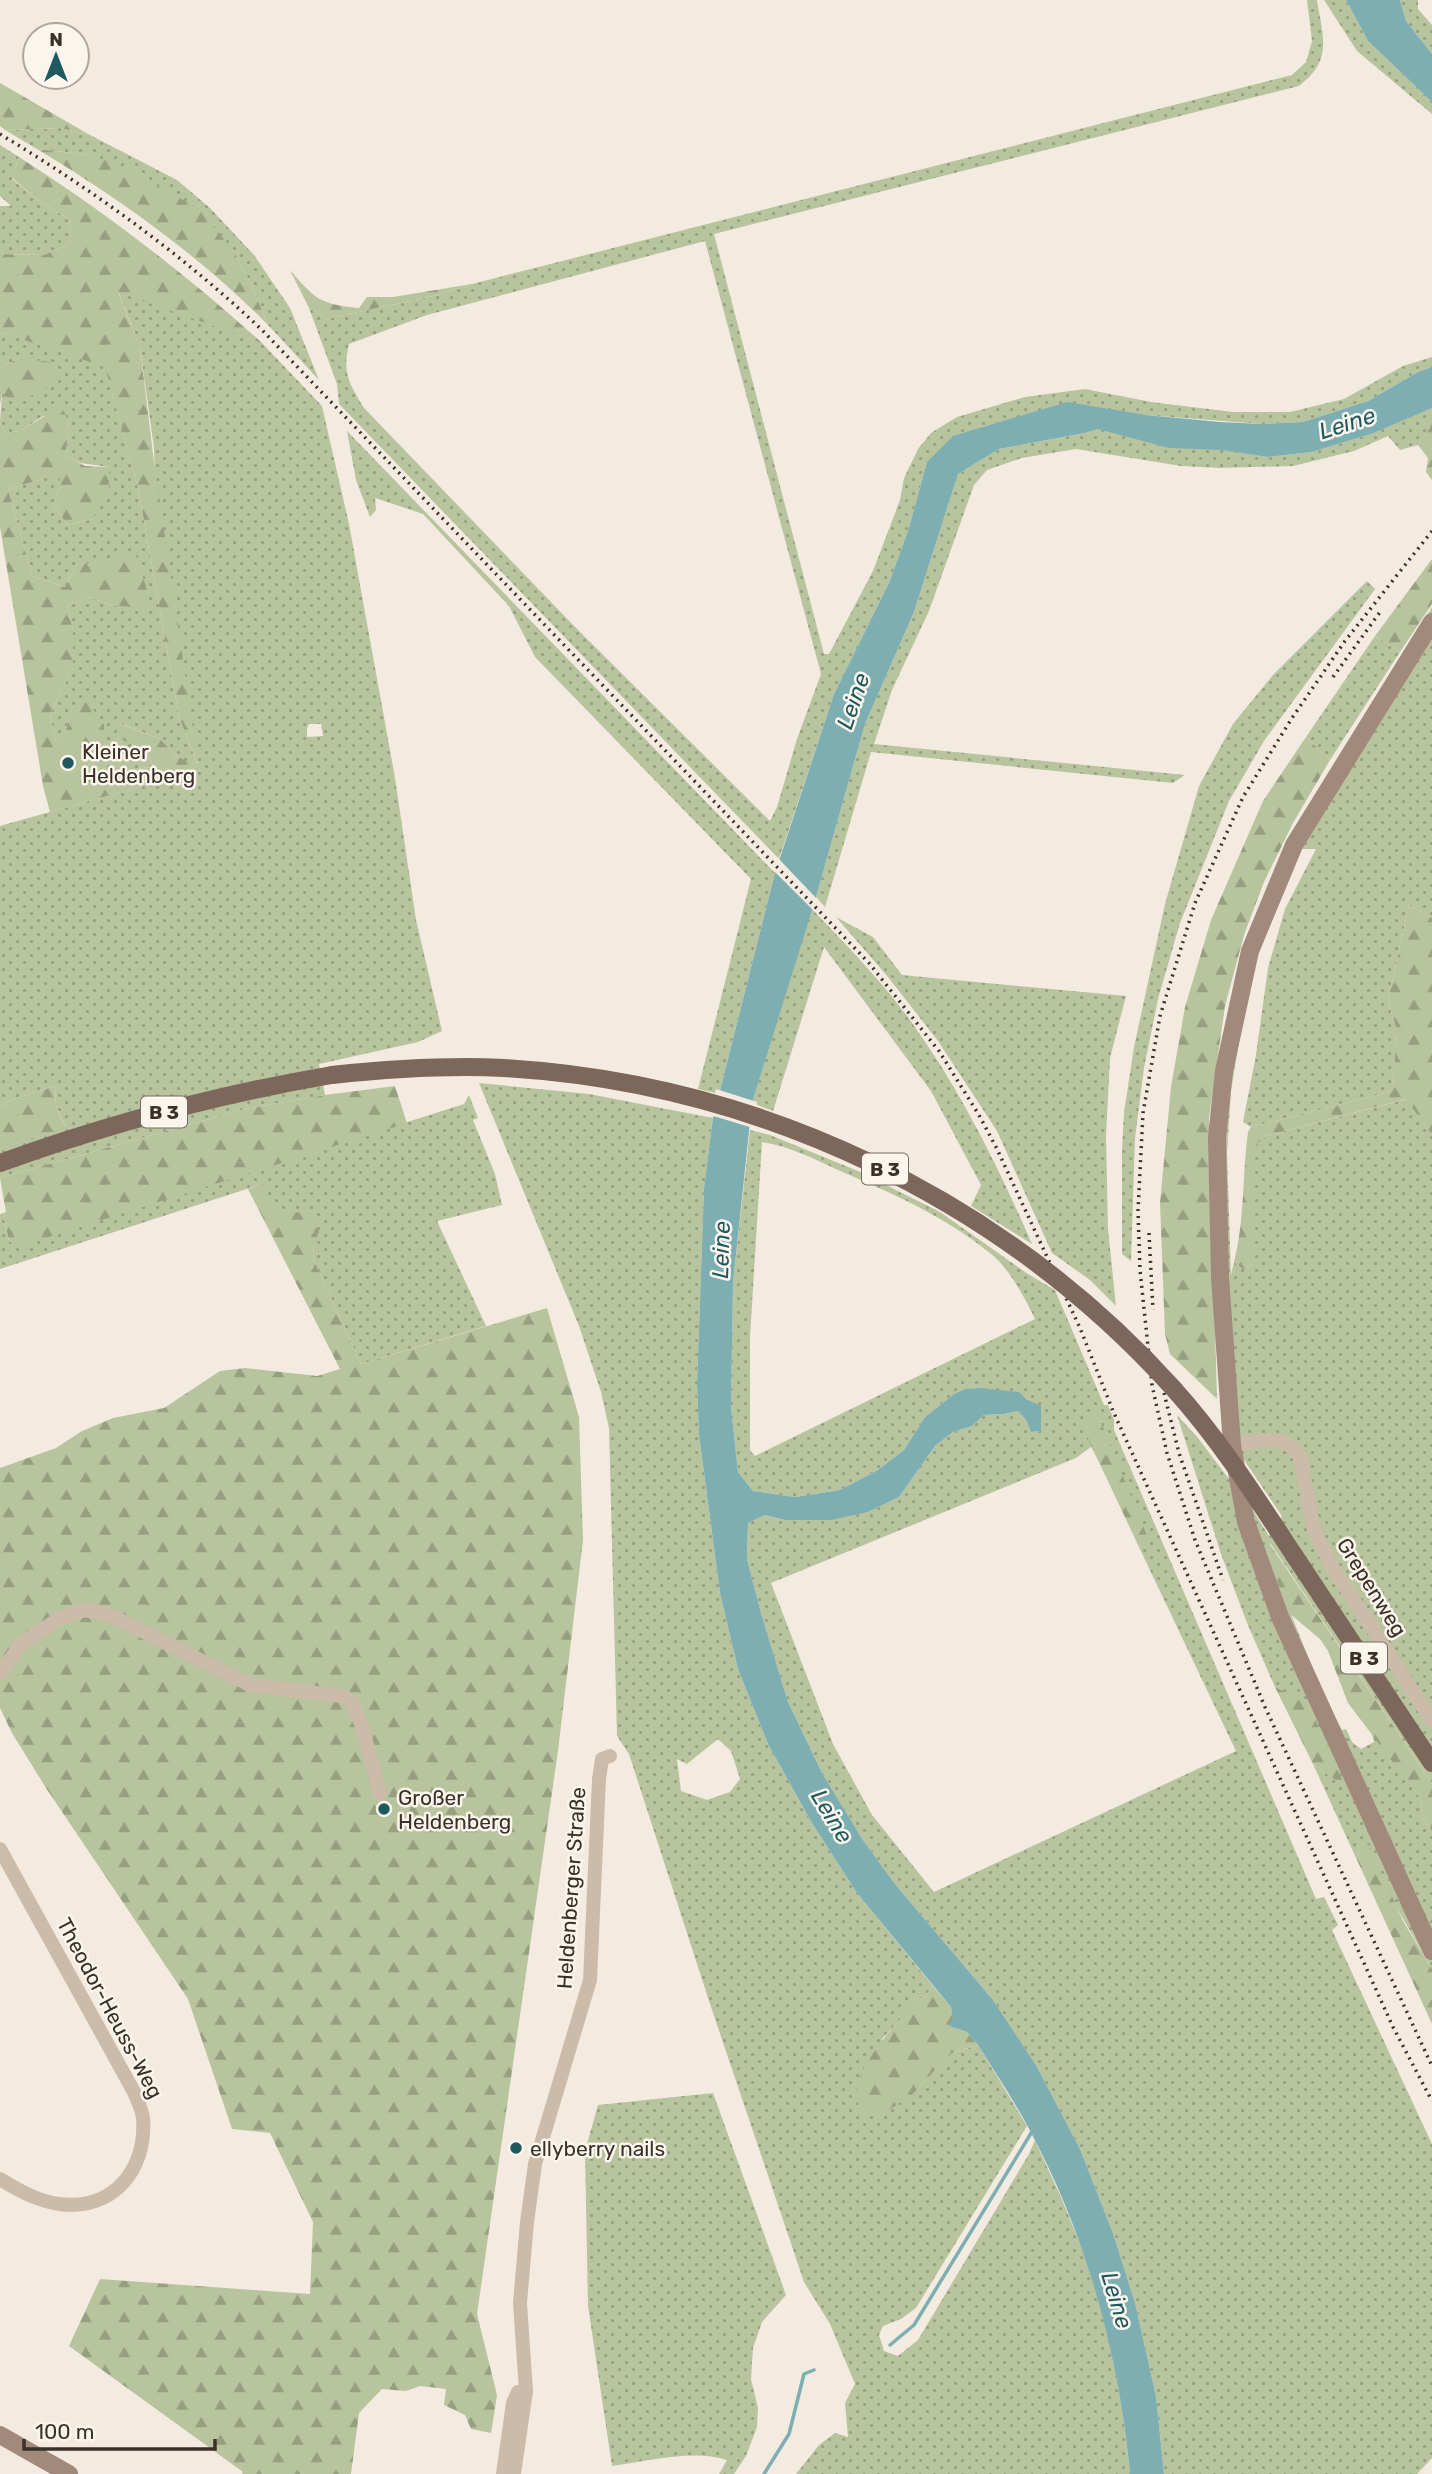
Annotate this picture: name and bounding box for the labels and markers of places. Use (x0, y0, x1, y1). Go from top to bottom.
place label: Kleiner Heldenberg (82, 739, 195, 788)
marker: Kleiner Heldenberg (60, 755, 76, 771)
place label: Großer Heldenberg (398, 1785, 511, 1834)
marker: Großer Heldenberg (376, 1801, 392, 1817)
place label: ellyberry nails (530, 2136, 665, 2161)
marker: ellyberry nails (508, 2140, 524, 2156)

